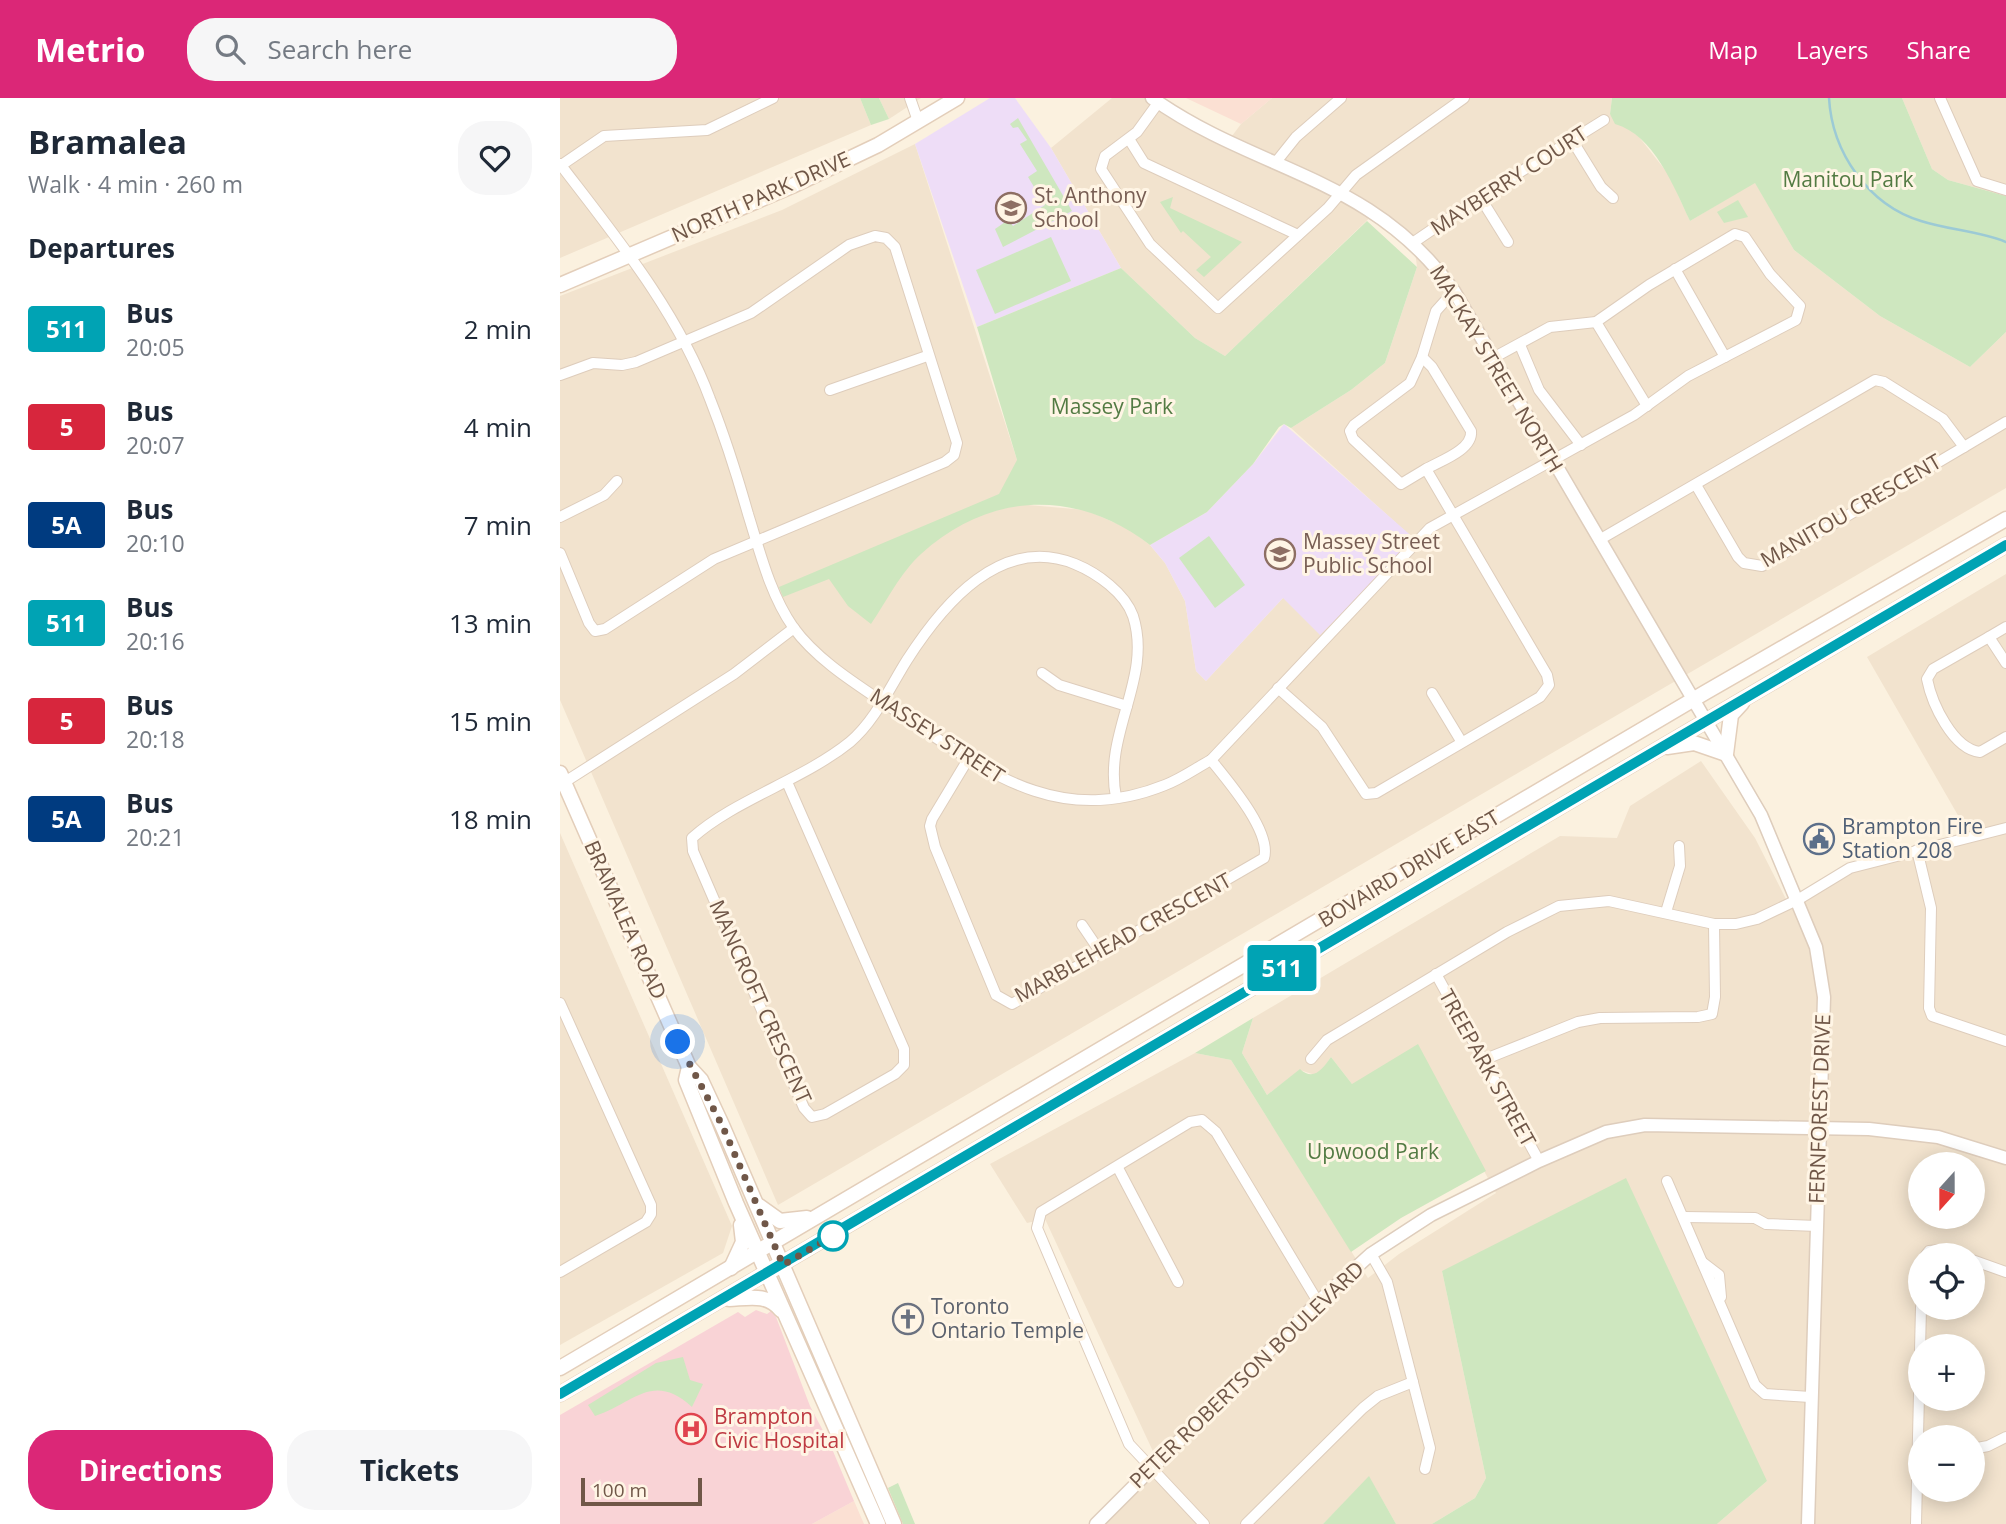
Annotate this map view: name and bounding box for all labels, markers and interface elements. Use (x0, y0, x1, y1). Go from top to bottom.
search box (187, 18, 677, 81)
text: Metrio (35, 27, 145, 72)
icon: search (211, 30, 249, 68)
text: Search here (267, 31, 412, 67)
text: Map (1708, 33, 1758, 66)
text: Layers (1796, 33, 1869, 66)
text: Share (1907, 33, 1971, 66)
text: Bramalea (28, 119, 187, 164)
street label: MAYBERRY COURT (1425, 119, 1593, 241)
button: heart (458, 121, 532, 195)
street label: NORTH PARK DRIVE (667, 144, 854, 248)
park label: Manitou Park (1782, 165, 1914, 193)
text: Walk · 4 min · 260 m (28, 168, 243, 200)
place label: St. Anthony School (1034, 181, 1147, 233)
school or university icon: St. Anthony School (994, 191, 1028, 225)
text: Departures (28, 230, 175, 266)
street label: MACKAY STREET NORTH (1424, 260, 1570, 477)
text: Bus (126, 295, 173, 331)
text: 2 min (464, 311, 532, 347)
text: 511 (46, 312, 87, 345)
text: 20:05 (126, 331, 185, 363)
park label: Massey Park (1051, 392, 1173, 420)
text: Bus (126, 393, 173, 429)
text: 4 min (464, 409, 532, 445)
text: 5 (60, 410, 73, 443)
text: 20:07 (126, 429, 185, 461)
street label: MANITOU CRESCENT (1755, 447, 1946, 573)
text: Bus (126, 491, 173, 527)
text: 7 min (464, 507, 532, 543)
text: 5A (51, 508, 82, 541)
text: 20:10 (126, 527, 185, 559)
place label: Massey Street Public School (1303, 527, 1440, 579)
school or university icon: Massey Street Public School (1263, 537, 1297, 571)
text: Bus (126, 589, 173, 625)
text: 13 min (449, 605, 532, 641)
text: 511 (46, 606, 87, 639)
text: 20:16 (126, 625, 185, 657)
street label: MASSEY STREET (865, 681, 1011, 789)
text: Bus (126, 687, 173, 723)
text: 15 min (449, 703, 532, 739)
text: 5 (60, 704, 73, 737)
text: 20:18 (126, 723, 185, 755)
text: Bus (126, 785, 173, 821)
text: 18 min (449, 801, 532, 837)
text: 5A (51, 802, 82, 835)
street label: BOVAIRD DRIVE EAST (1313, 803, 1505, 933)
place label: Brampton Fire Station 208 (1842, 812, 1983, 864)
text: 20:21 (126, 821, 185, 853)
public building icon: Brampton Fire Station 208 (1802, 822, 1836, 856)
street label: BRAMALEA ROAD (578, 836, 674, 1003)
street label: MARBLEHEAD CRESCENT (1009, 866, 1236, 1009)
street label: MANCROFT CRESCENT (703, 895, 819, 1108)
line badge: 511 (1242, 945, 1322, 991)
text: 511 (1261, 951, 1303, 984)
street label: TREEPARK STREET (1433, 984, 1543, 1152)
street label: FERNFOREST DRIVE (1802, 1014, 1836, 1204)
your location (660, 1024, 695, 1059)
park label: Upwood Park (1307, 1137, 1439, 1165)
north arrow (1908, 1152, 1984, 1228)
map controls (1908, 1152, 1985, 1502)
unlabelled marker (818, 1221, 848, 1251)
button: locate (1908, 1243, 1985, 1320)
street label: PETER ROBERTSON BOULEVARD (1123, 1254, 1370, 1494)
place label: Toronto Ontario Temple (931, 1292, 1084, 1344)
church icon: Toronto Ontario Temple (891, 1302, 925, 1336)
button: + (1908, 1334, 1985, 1411)
place label: Brampton Civic Hospital (714, 1402, 845, 1454)
hospital icon: Brampton Civic Hospital (674, 1412, 708, 1446)
button: − (1908, 1425, 1985, 1502)
button: Directions (28, 1430, 273, 1510)
button: Tickets (287, 1430, 532, 1510)
scale bar (581, 1475, 702, 1507)
text: 100 m (592, 1477, 647, 1503)

